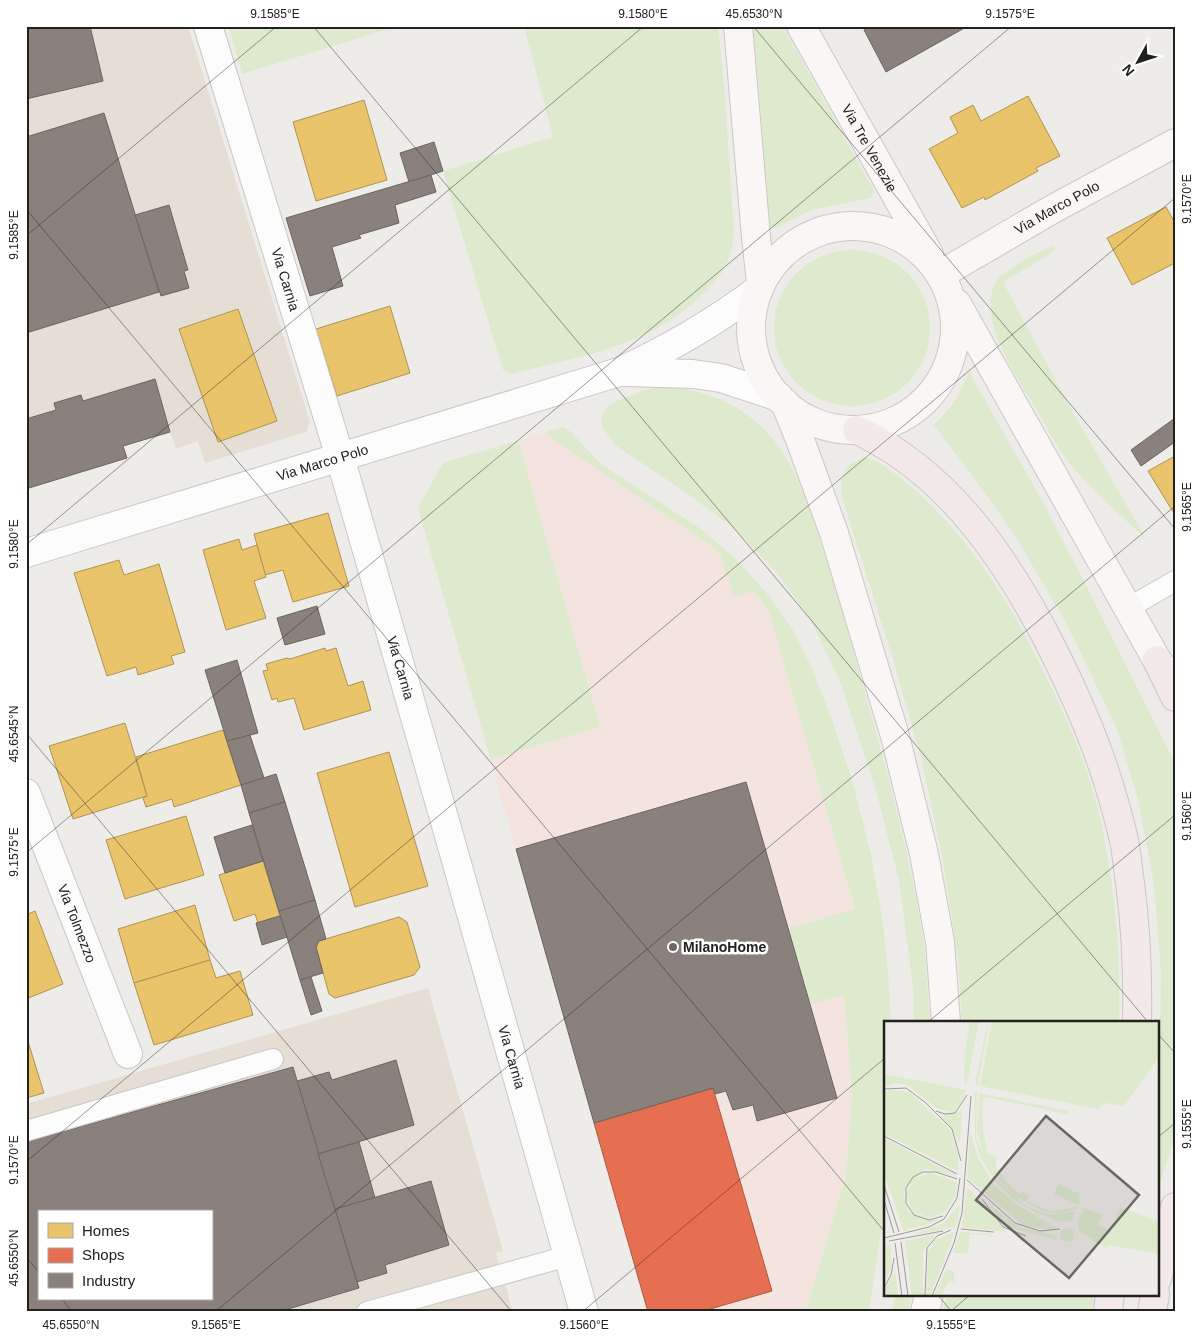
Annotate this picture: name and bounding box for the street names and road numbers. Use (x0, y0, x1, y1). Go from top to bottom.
street label: Via Tre Venezie (839, 101, 901, 195)
street label: Via Marco Polo (1012, 177, 1102, 238)
street label: Via Carnia (268, 246, 303, 313)
street label: Via Marco Polo (275, 441, 370, 484)
street label: Via Carnia (384, 634, 417, 701)
street label: Via Tolmezzo (54, 882, 100, 965)
street label: Via Carnia (495, 1024, 528, 1091)

